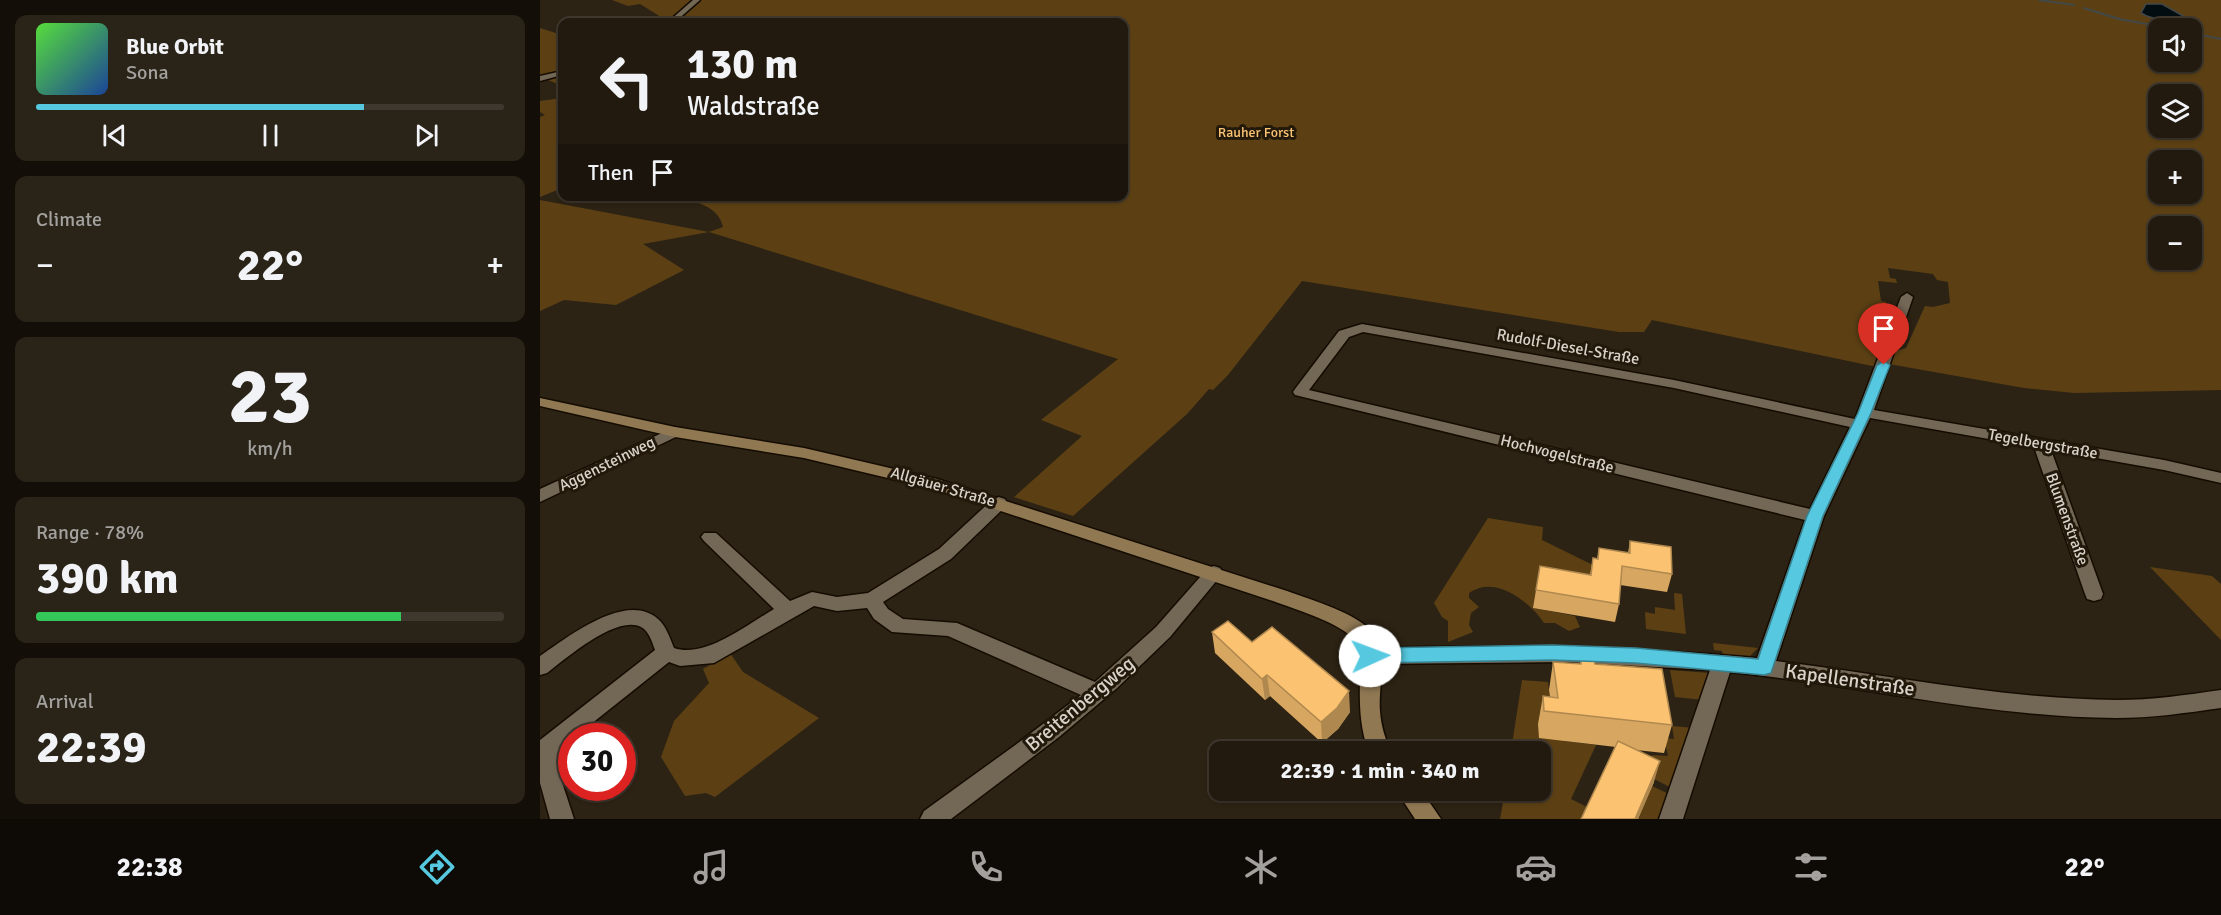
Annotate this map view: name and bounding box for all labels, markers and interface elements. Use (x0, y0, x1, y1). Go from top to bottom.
map controls (2148, 18, 2202, 270)
button: sound (2148, 18, 2202, 72)
text: Blue Orbit (126, 33, 224, 60)
text: 130 m (687, 39, 798, 90)
icon: left (588, 42, 666, 120)
text: Sona (126, 60, 169, 85)
button: layers (2148, 84, 2202, 138)
text: Waldstraße (687, 90, 820, 123)
icon: previous (98, 119, 131, 152)
icon: pause (254, 119, 287, 152)
icon: next (410, 119, 443, 152)
park label: Rauher Forst (1218, 124, 1294, 141)
button: + (2148, 150, 2202, 204)
icon: arrive (646, 156, 679, 189)
text: Then (588, 159, 634, 186)
text: Climate (36, 207, 102, 232)
button: − (2148, 216, 2202, 270)
text: 22° (237, 238, 303, 293)
text: − (36, 245, 54, 286)
text: + (486, 245, 504, 286)
pin (1858, 303, 1909, 365)
icon: arrive (1867, 312, 1900, 345)
street label: Rudolf-Diesel-Straße (1495, 325, 1641, 369)
text: 23 (228, 349, 312, 445)
street label: Tegelbergstraße (1987, 425, 2099, 463)
street label: Hochvogelstraße (1498, 430, 1616, 478)
street label: Aggensteinweg (556, 432, 658, 496)
text: km/h (247, 436, 293, 461)
street label: Allgäuer Straße (888, 463, 998, 511)
street label: Blumenstraße (2041, 470, 2093, 568)
text: Range · 78% (36, 520, 144, 545)
text: 390 km (36, 551, 179, 606)
position arrow (1338, 624, 1402, 688)
street label: Breitenbergweg (1020, 651, 1140, 757)
street label: Kapellenstraße (1784, 659, 1916, 701)
text: Arrival (36, 689, 94, 714)
text: 22:39 (36, 720, 146, 775)
speed limit sign: 30 (558, 723, 636, 801)
text: 22:39 · 1 min · 340 m (1280, 757, 1480, 784)
icon: directions (416, 846, 458, 888)
icon: music (690, 846, 732, 888)
icon: phone (965, 846, 1007, 888)
icon: climate (1240, 846, 1282, 888)
icon: car (1515, 846, 1557, 888)
icon: filters (1790, 846, 1832, 888)
text: 22:38 (116, 851, 183, 884)
text: 22° (2065, 851, 2105, 884)

